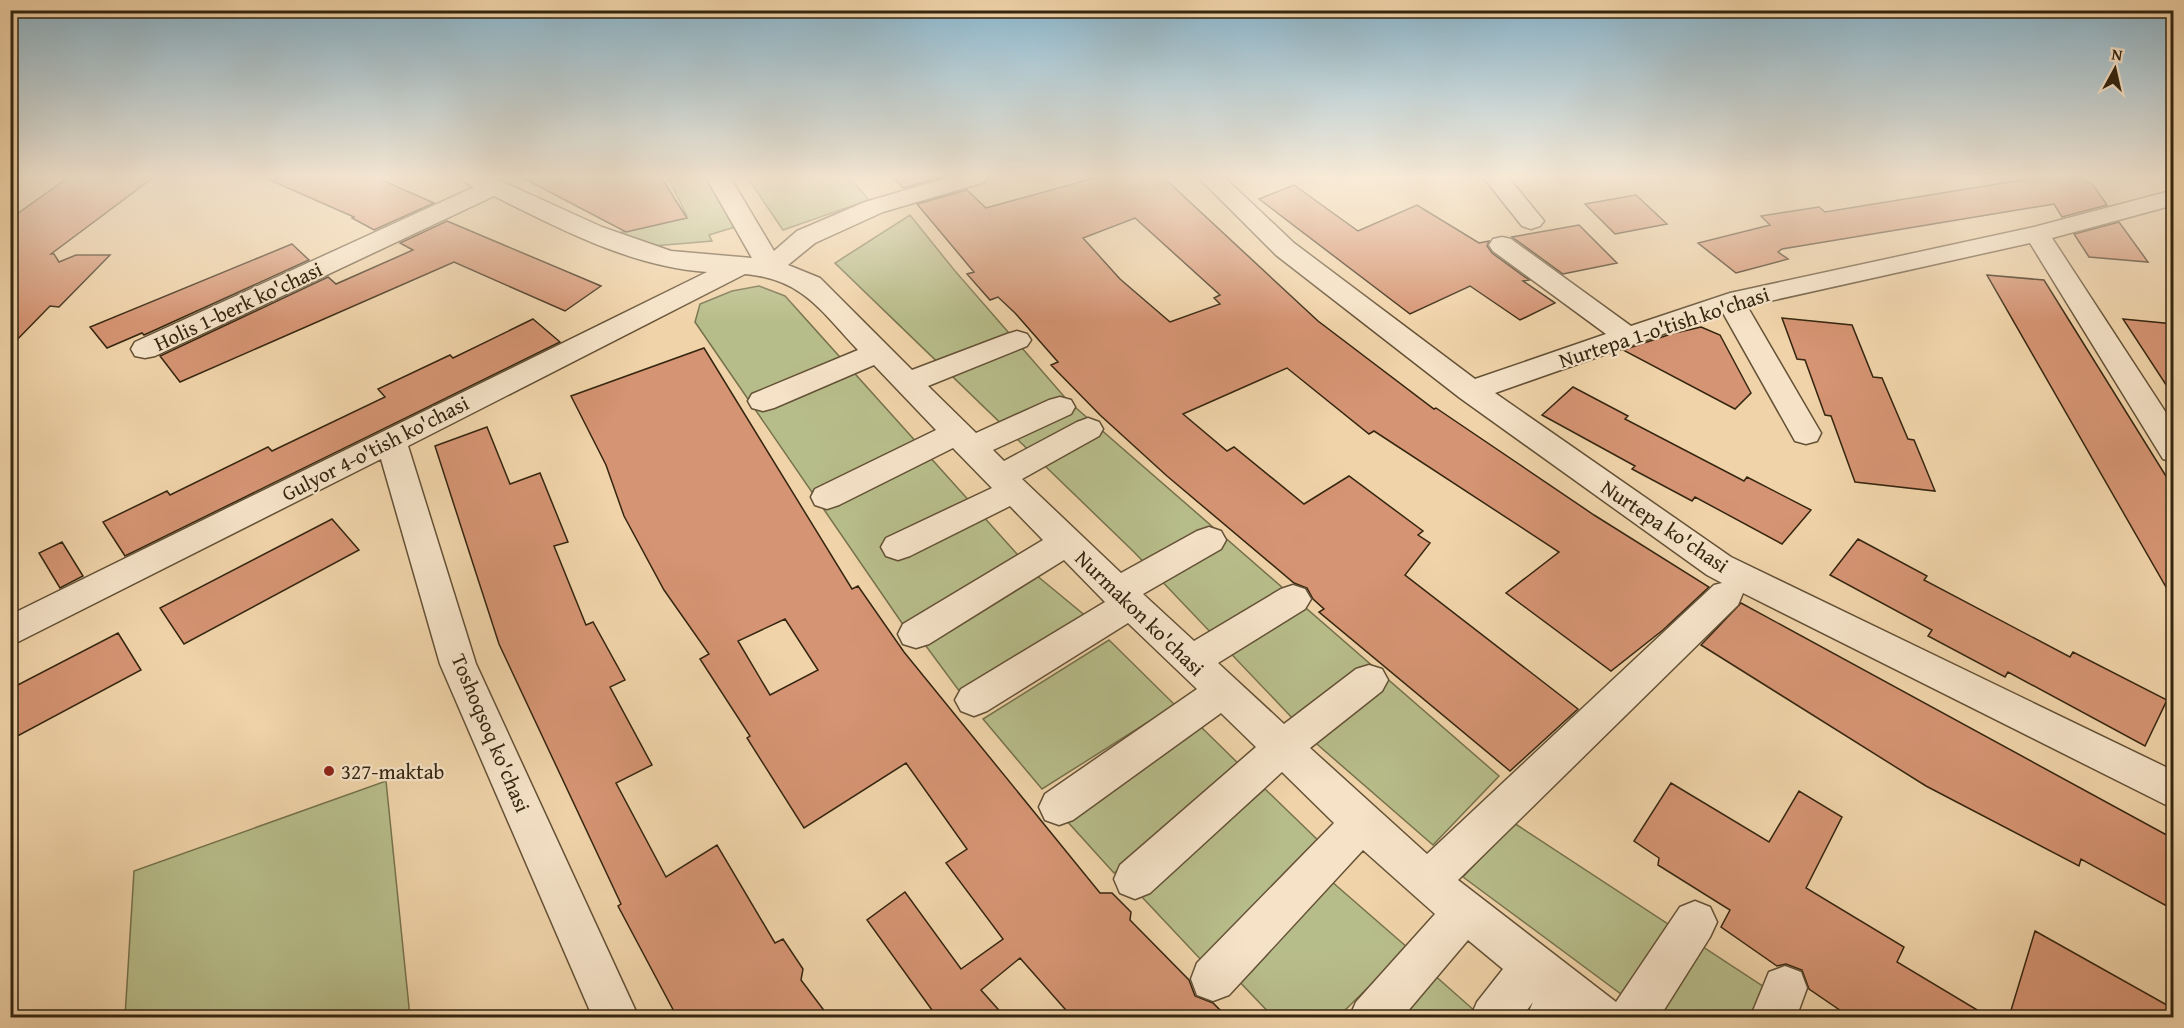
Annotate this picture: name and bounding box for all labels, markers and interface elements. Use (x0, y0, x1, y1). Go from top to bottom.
north arrow (2085, 39, 2145, 99)
text: N (2110, 42, 2124, 67)
street label: Holis 1-berk ko'chasi (149, 253, 327, 359)
street label: Nurtepa 1-o'tish ko'chasi (1555, 278, 1773, 376)
street label: Gulyor 4-o'tish ko'chasi (276, 387, 474, 509)
street label: Nurtepa ko'chasi (1595, 472, 1735, 580)
street label: Nurmakon ko'chasi (1068, 543, 1212, 683)
street label: Toshoqsoq ko'chasi (444, 649, 538, 817)
place label: 327-maktab (341, 756, 445, 787)
marker: 327-maktab (322, 764, 336, 778)

